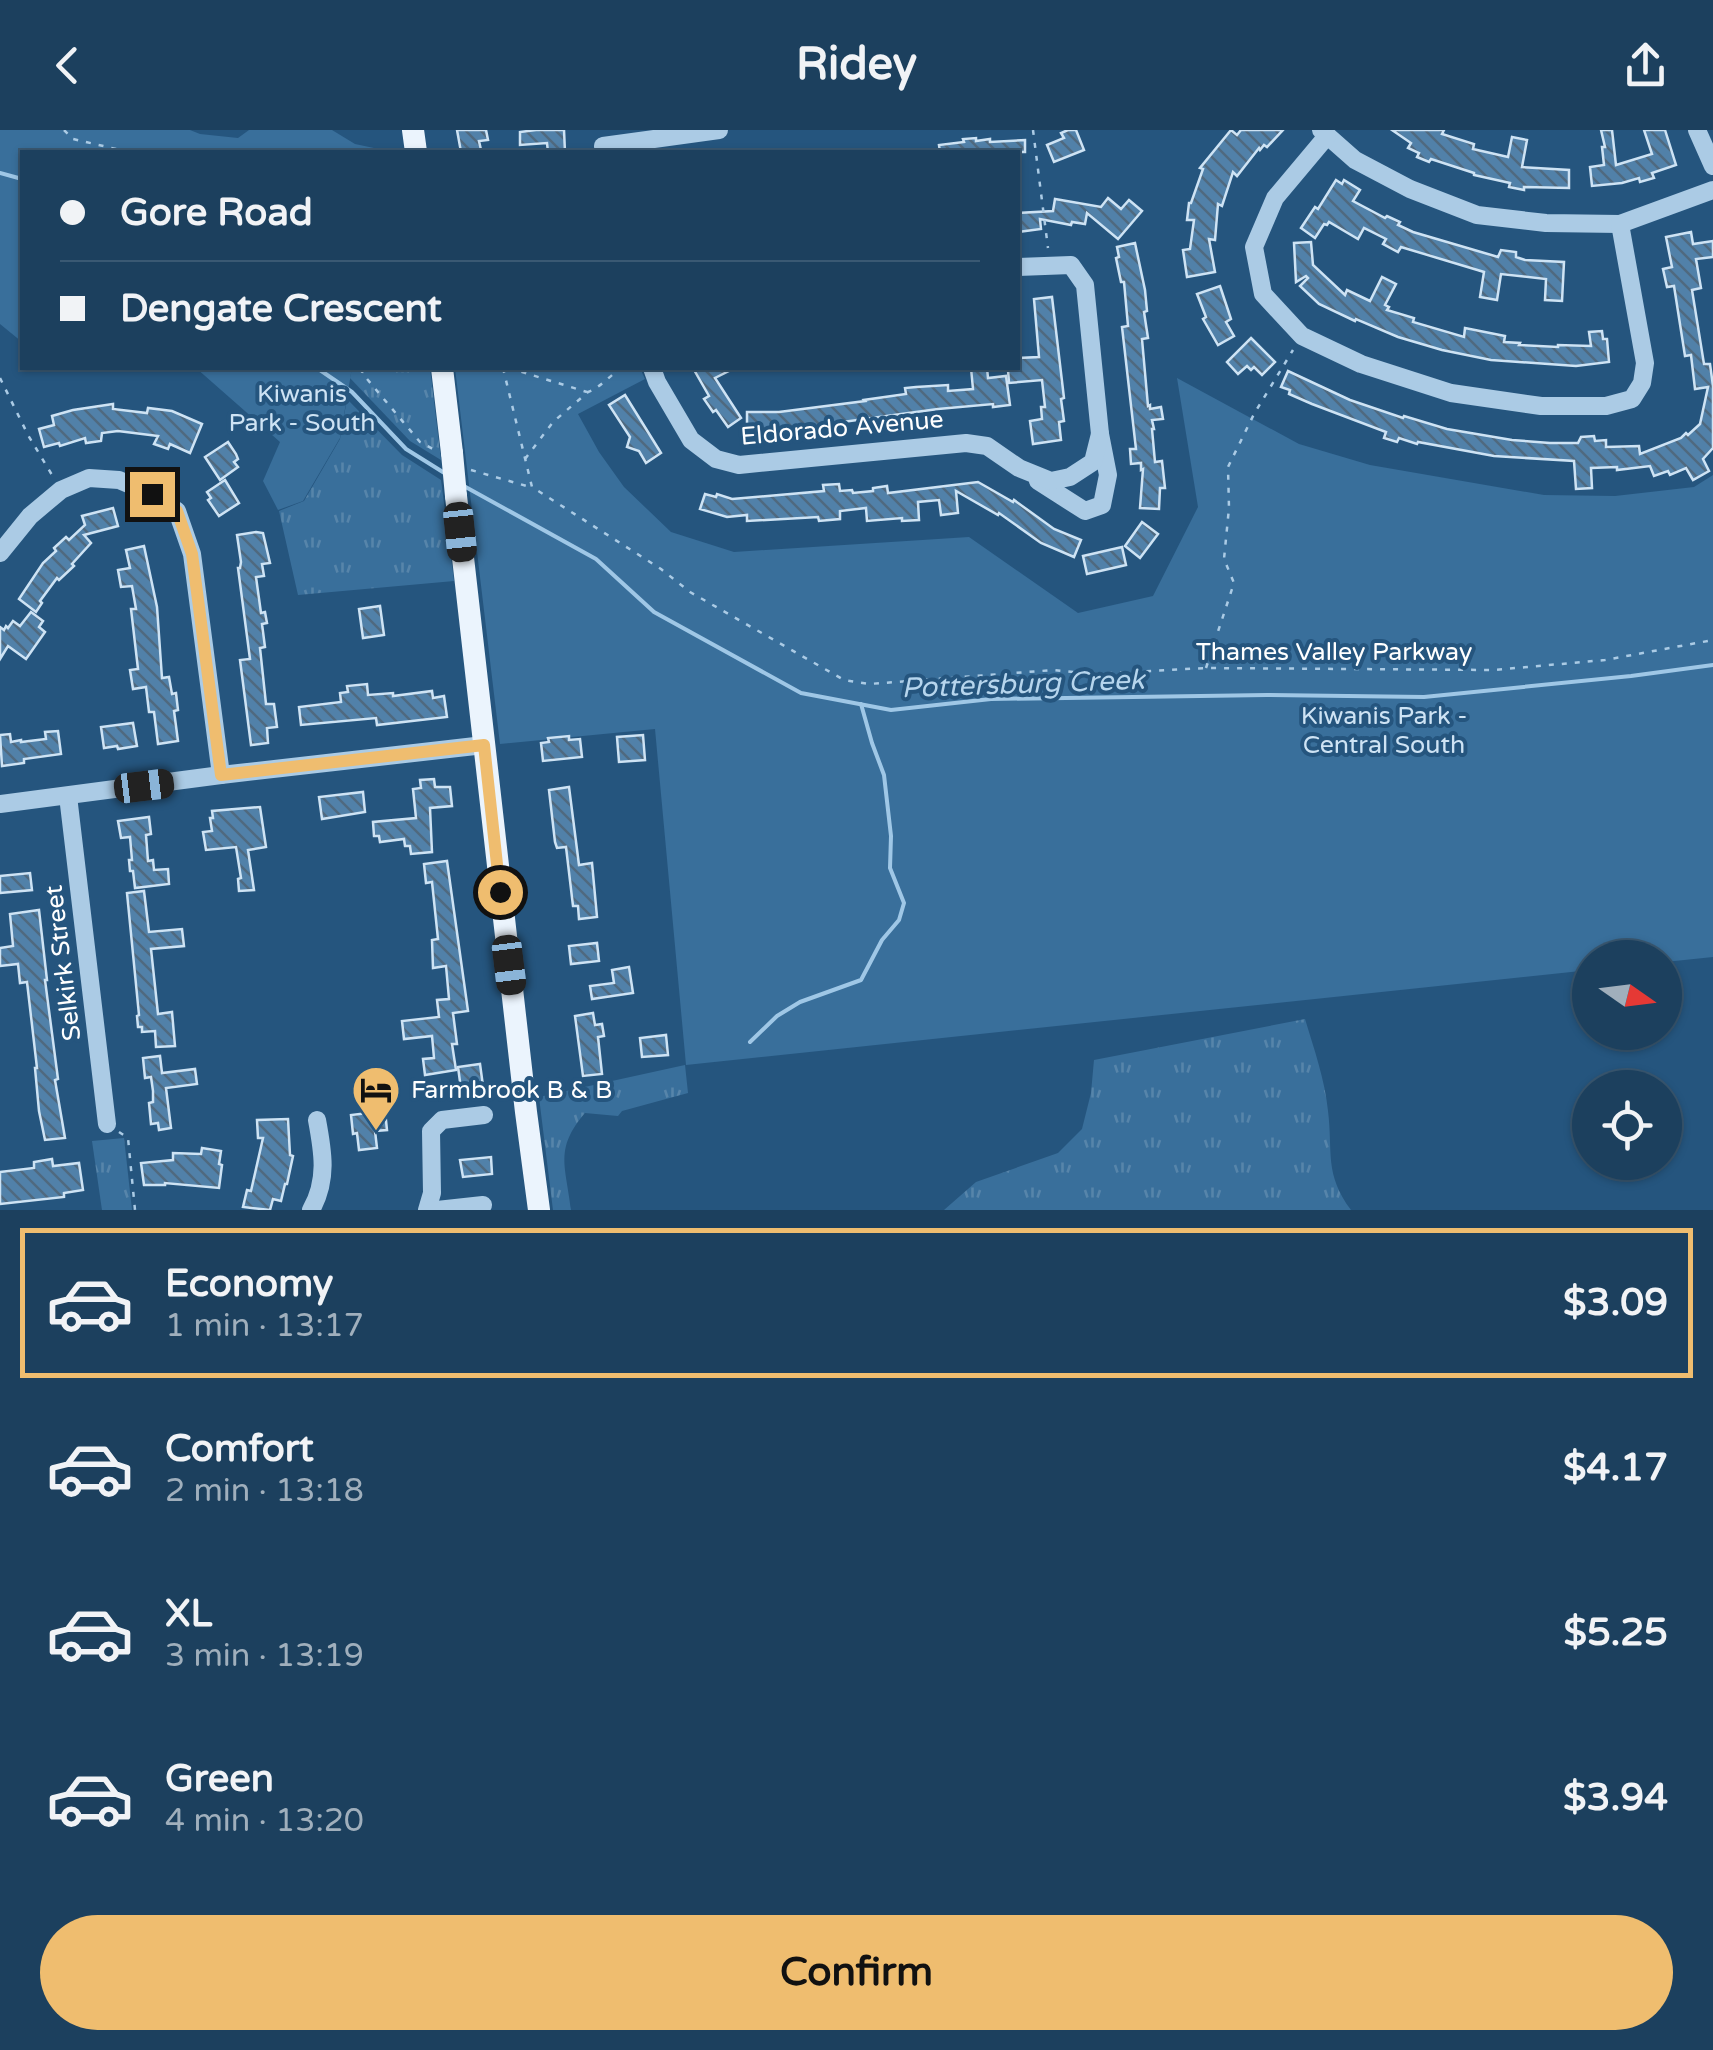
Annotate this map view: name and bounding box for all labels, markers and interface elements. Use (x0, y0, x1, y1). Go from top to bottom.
icon: back (40, 38, 95, 93)
text: Ridey (796, 38, 917, 92)
icon: share (1618, 38, 1673, 93)
text: Gore Road (120, 190, 313, 236)
text: Dengate Crescent (120, 286, 442, 332)
park label: Kiwanis Park - South (228, 379, 376, 438)
street label: Eldorado Avenue (739, 404, 945, 452)
route end (130, 472, 175, 517)
car (442, 501, 478, 563)
street label: Thames Valley Parkway (1196, 637, 1472, 667)
water label: Pottersburg Creek (901, 663, 1147, 705)
park label: Kiwanis Park - Central South (1301, 701, 1467, 760)
car (112, 767, 176, 805)
route start (478, 870, 523, 915)
street label: Selkirk Street (39, 883, 87, 1043)
car (490, 933, 528, 997)
north arrow (1572, 940, 1682, 1050)
map controls (1572, 940, 1682, 1180)
hotel icon: Farmbrook B & B (350, 1064, 402, 1132)
button: locate (1572, 1070, 1682, 1180)
place label: Farmbrook B & B (411, 1075, 612, 1105)
icon: car (45, 1258, 135, 1348)
text: Economy (165, 1261, 333, 1307)
text: $3.09 (1563, 1280, 1668, 1326)
text: 1 min · 13:17 (165, 1307, 364, 1345)
icon: car (45, 1423, 135, 1513)
text: Comfort (165, 1426, 314, 1472)
text: $4.17 (1563, 1445, 1668, 1491)
text: 2 min · 13:18 (165, 1472, 364, 1510)
icon: car (45, 1588, 135, 1678)
text: XL (165, 1591, 212, 1637)
text: $5.25 (1563, 1610, 1668, 1656)
text: 3 min · 13:19 (165, 1637, 364, 1675)
icon: car (45, 1753, 135, 1843)
text: Green (165, 1756, 274, 1802)
text: $3.94 (1563, 1775, 1668, 1821)
text: 4 min · 13:20 (165, 1802, 364, 1840)
button: Confirm (40, 1915, 1673, 2030)

